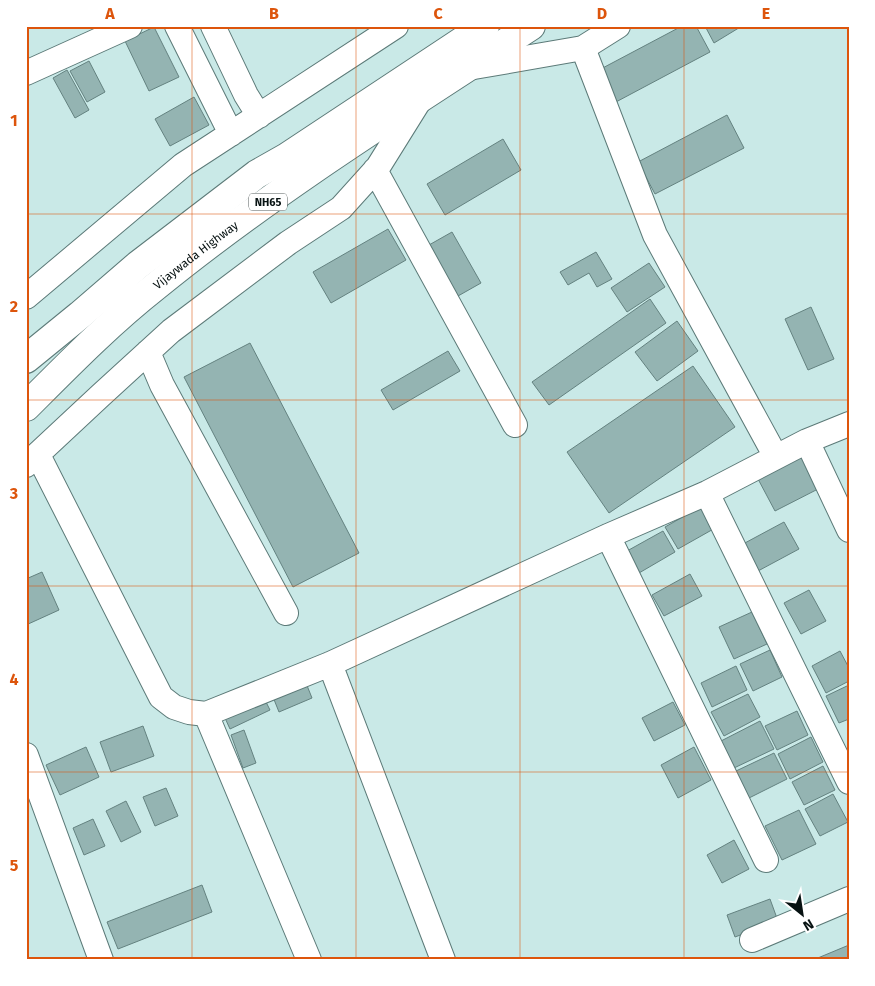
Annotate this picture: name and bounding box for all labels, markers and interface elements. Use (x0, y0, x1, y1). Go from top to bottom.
text: A (104, 4, 115, 23)
text: B (269, 4, 279, 23)
text: C (433, 4, 443, 23)
text: D (597, 4, 607, 23)
text: E (762, 4, 770, 23)
text: 1 (10, 111, 18, 130)
road number: NH65 (249, 193, 287, 210)
street label: Vijaywada Highway (151, 218, 241, 292)
text: 2 (10, 297, 18, 316)
text: 3 (9, 484, 18, 503)
text: 4 (9, 670, 19, 689)
text: 5 (10, 856, 19, 875)
north arrow (778, 888, 828, 938)
text: N (800, 915, 817, 935)

